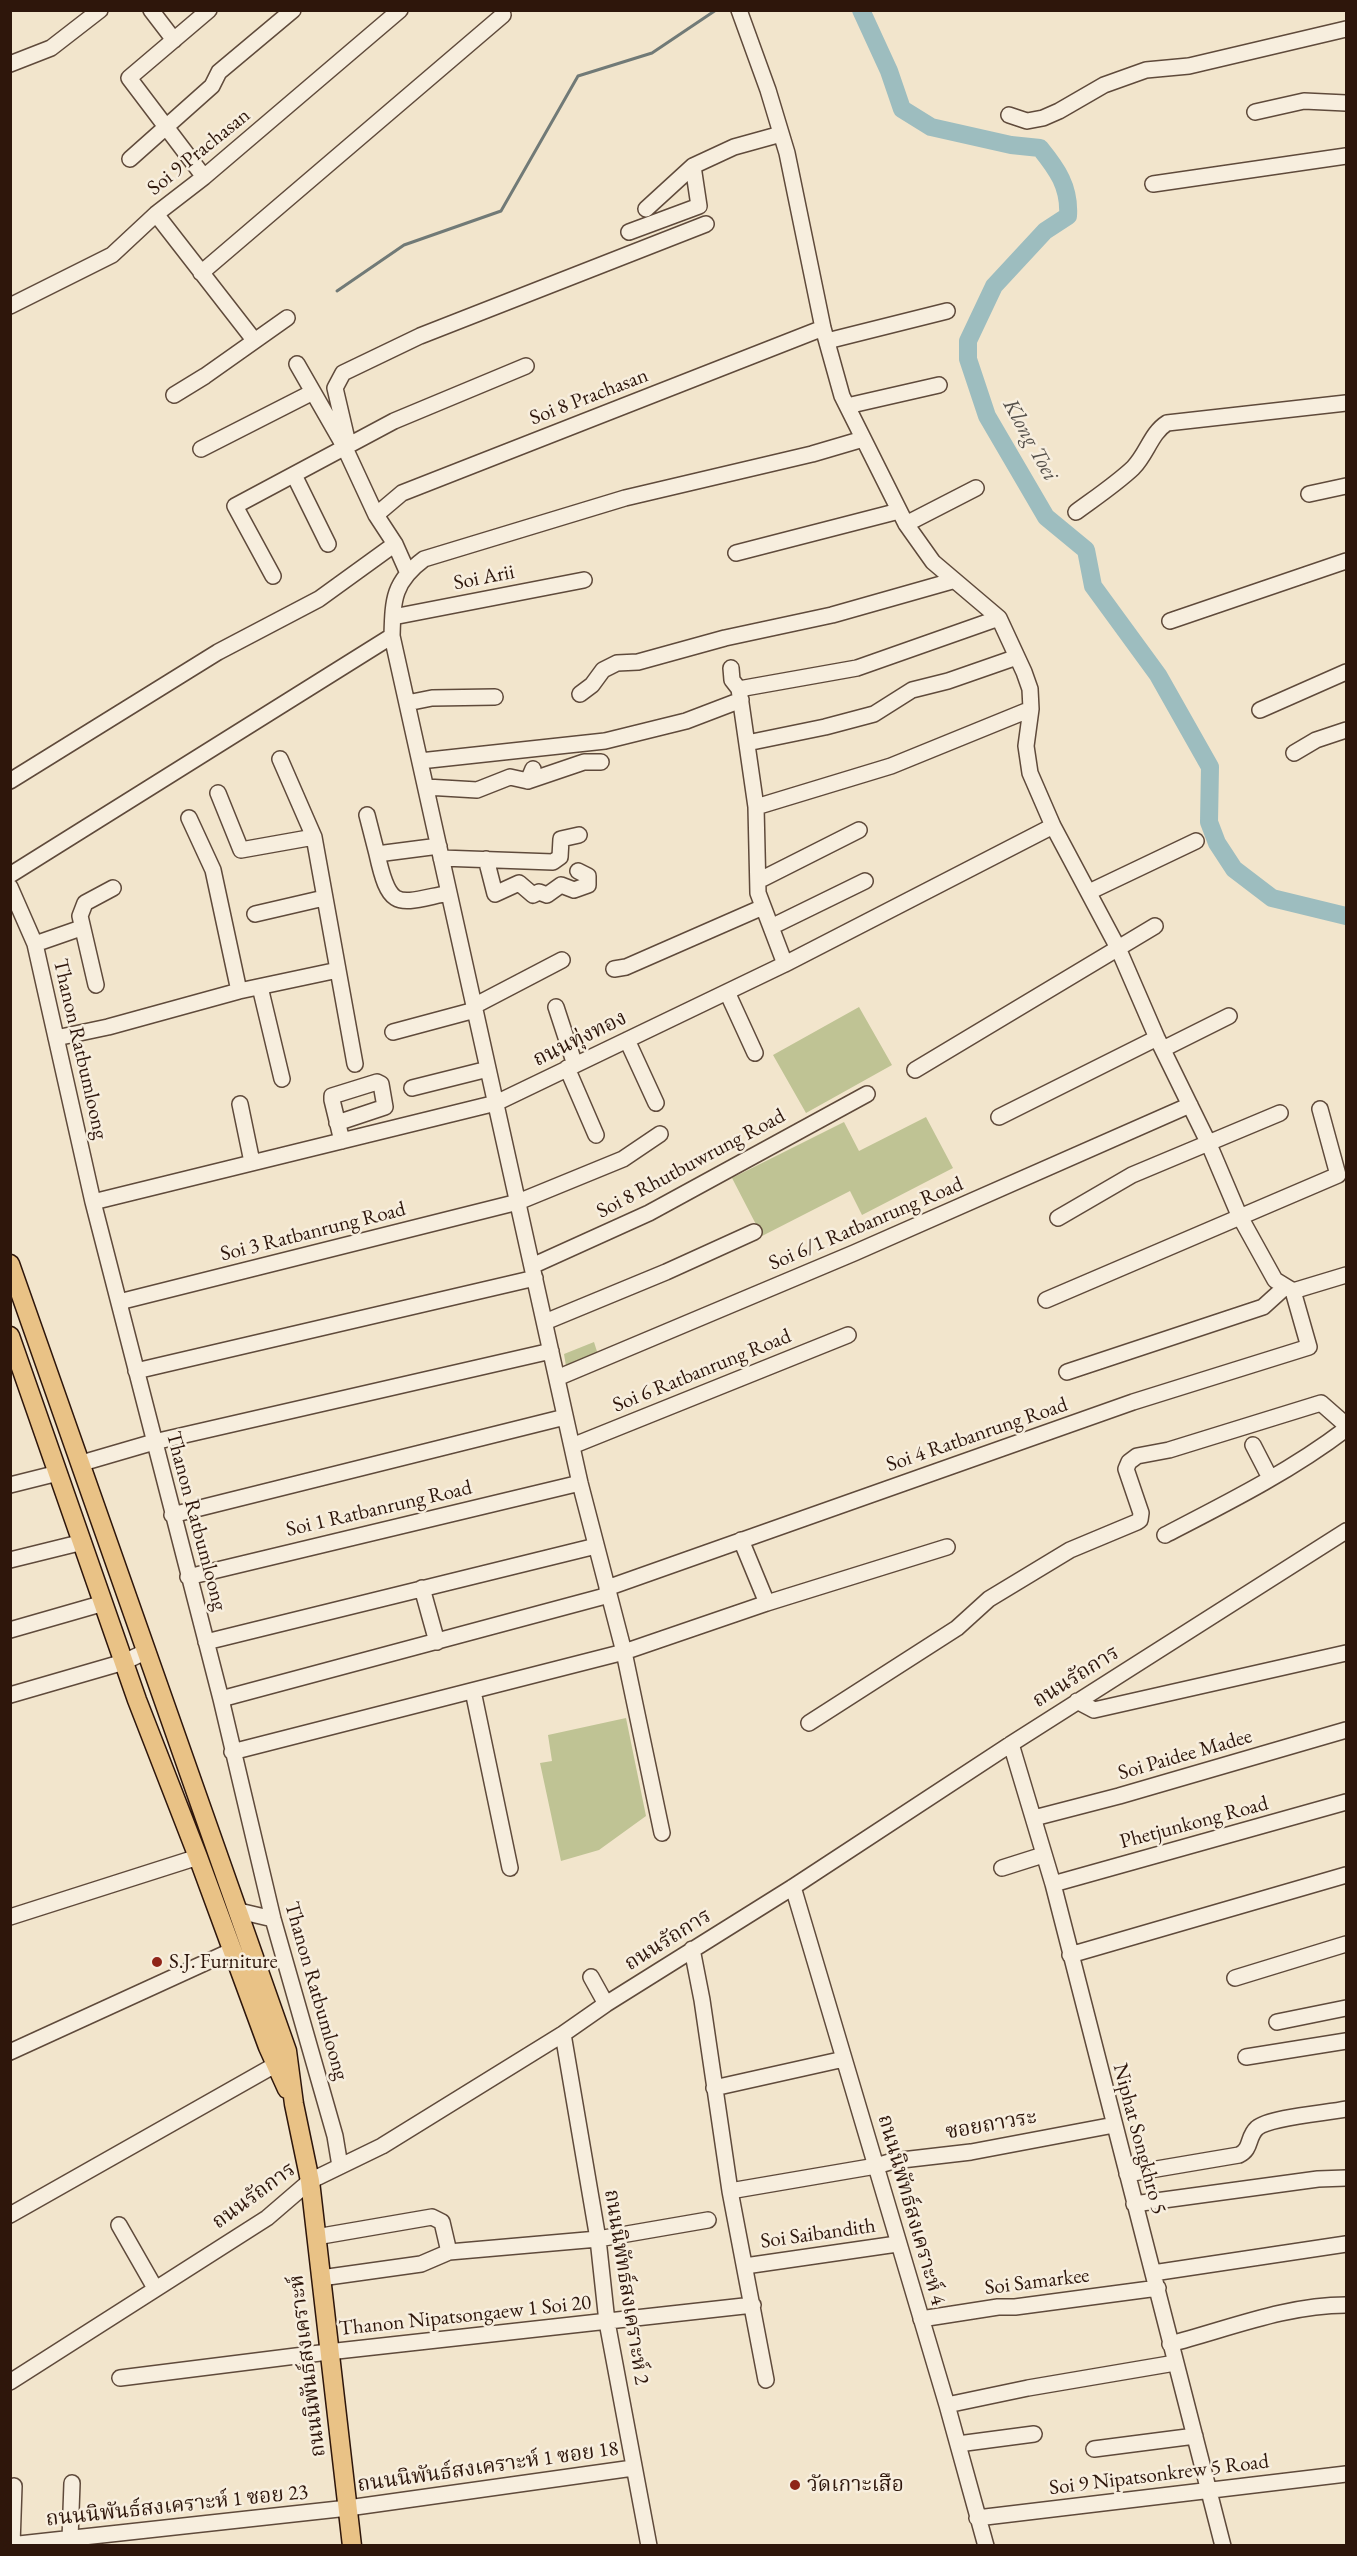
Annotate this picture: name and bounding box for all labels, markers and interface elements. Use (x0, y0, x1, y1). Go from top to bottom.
street label: Soi 9 Prachasan (143, 103, 255, 201)
street label: Soi 8 Prachasan (526, 363, 652, 431)
water label: Klong Toei (997, 394, 1063, 486)
street label: Soi Arii (451, 560, 517, 596)
street label: Thanon Ratbumloong (47, 956, 113, 1142)
street label: ถนนทุ่งทอง (529, 1006, 631, 1072)
street label: Soi 8 Rhutbuwrung Road (592, 1104, 790, 1224)
street label: Soi 6/1 Ratbanrung Road (765, 1172, 967, 1276)
street label: Soi 3 Ratbanrung Road (218, 1197, 408, 1267)
street label: Soi 6 Ratbanrung Road (609, 1324, 795, 1418)
street label: Soi 4 Ratbanrung Road (883, 1392, 1071, 1478)
street label: Thanon Ratbumloong (160, 1429, 232, 1613)
street label: Soi 1 Ratbanrung Road (284, 1475, 474, 1543)
street label: ถนนรัถการ (1028, 1641, 1124, 1713)
street label: Soi Paidee Madee (1115, 1724, 1255, 1786)
street label: Phetjunkong Road (1117, 1791, 1271, 1855)
street label: Thanon Ratbumloong (278, 1899, 354, 2083)
street label: ถนนรัถการ (620, 1904, 716, 1976)
place label: S.J. Furniture (169, 1949, 278, 1975)
marker: S.J. Furniture (150, 1955, 164, 1969)
street label: Niphat Songkhro 5 (1107, 2061, 1171, 2217)
street label: ซอยถาวระ (943, 2105, 1039, 2145)
street label: ถนนนิพัทธ์สงเคราะห์ 4 (872, 2112, 950, 2308)
street label: ถนนรัถการ (207, 2157, 301, 2235)
street label: ถนนนิพัทธ์สงเคราะห์ 2 (598, 2188, 654, 2386)
street label: Soi Saibandith (759, 2213, 877, 2255)
street label: Soi Samarkee (983, 2263, 1091, 2301)
street label: ถนนนิพันธ์สงเคราะห์ (284, 2274, 332, 2458)
street label: Thanon Nipatsongaew 1 Soi 20 (337, 2290, 593, 2342)
street label: ถนนนิพันธ์สงเคราะห์ 1 ซอย 18 (356, 2436, 620, 2498)
street label: Soi 9 Nipatsonkrew 5 Road (1048, 2449, 1270, 2501)
place label: วัดเกาะเสือ (807, 2472, 904, 2498)
marker: วัดเกาะเสือ (788, 2478, 802, 2492)
street label: ถนนนิพันธ์สงเคราะห์ 1 ซอย 23 (45, 2480, 309, 2532)

